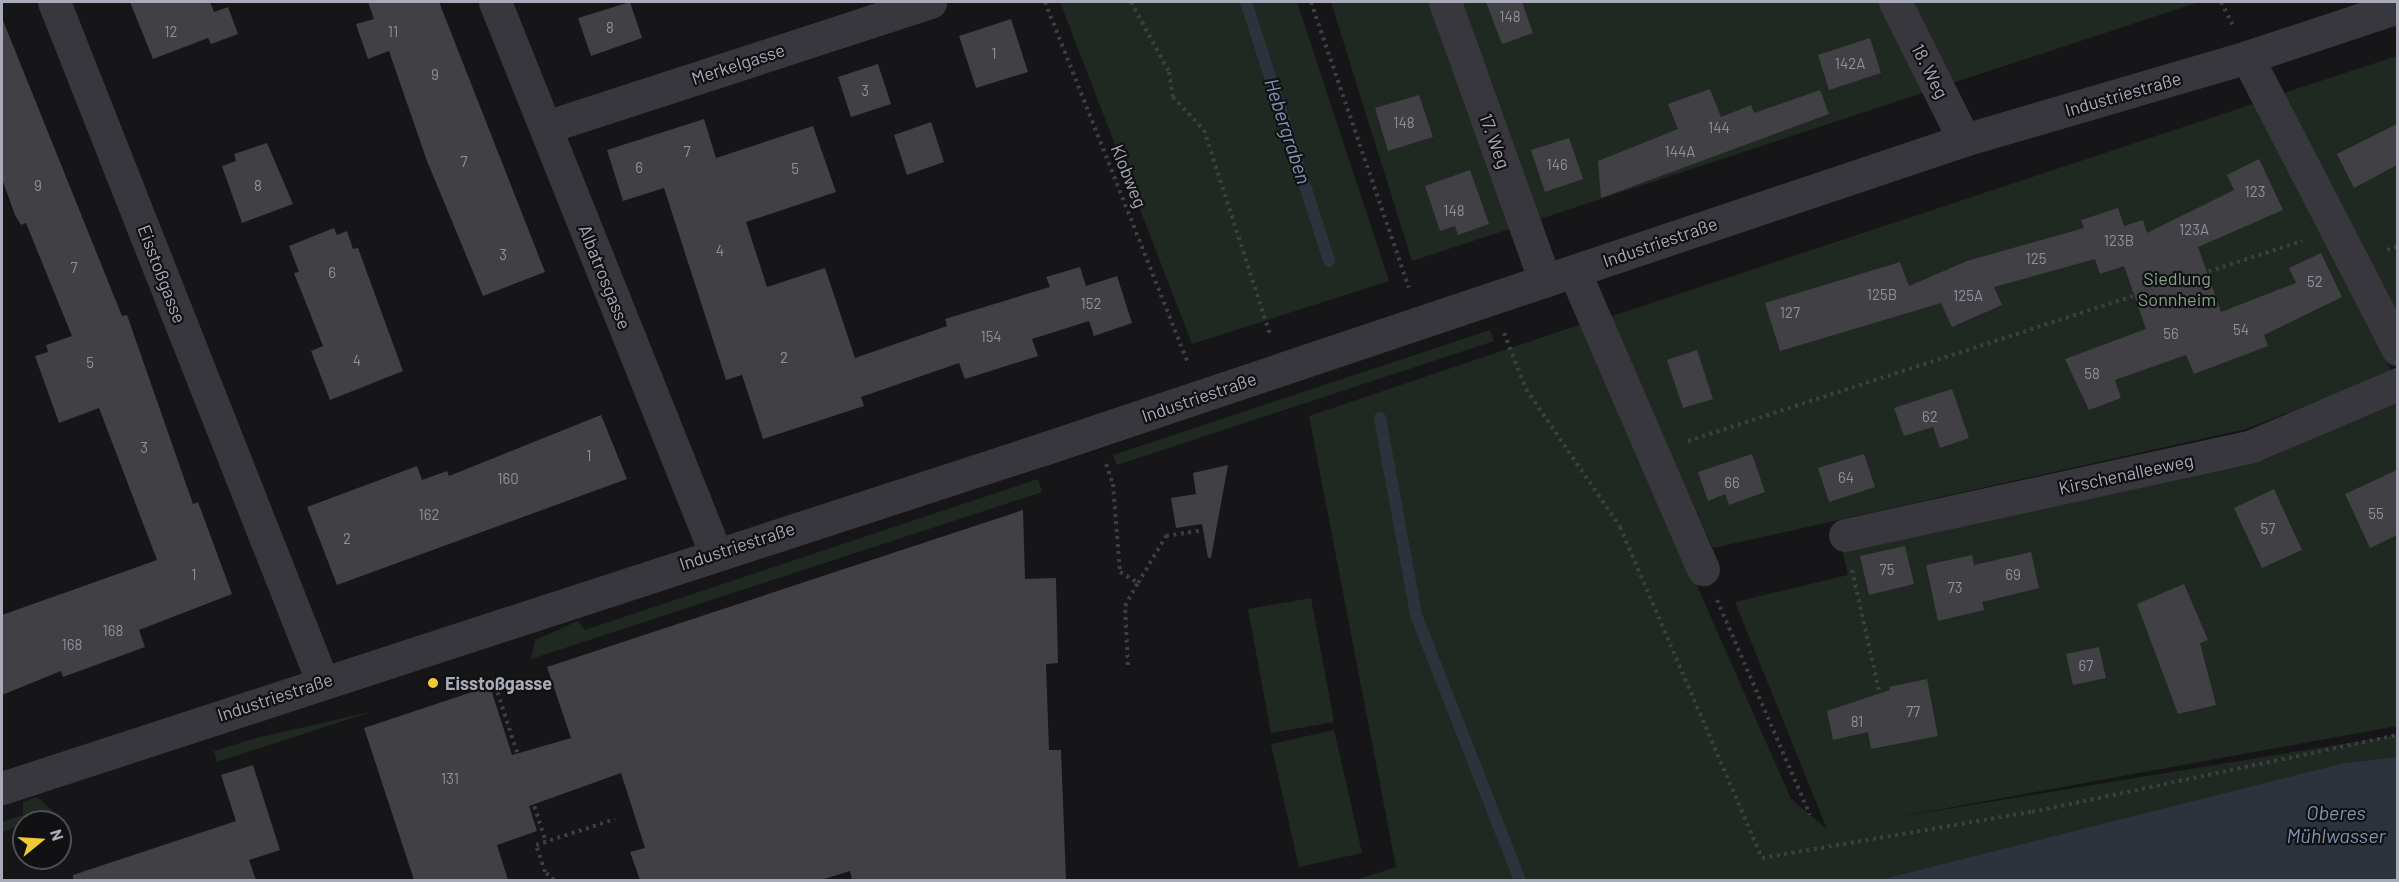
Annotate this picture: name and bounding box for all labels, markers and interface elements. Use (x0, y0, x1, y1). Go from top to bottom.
house number: 148 (1499, 8, 1521, 26)
house number: 8 (606, 19, 614, 37)
house number: 12 (164, 23, 178, 41)
house number: 11 (388, 23, 398, 41)
street label: Merkelgasse (689, 39, 787, 89)
street label: 18. Weg (1907, 40, 1953, 102)
house number: 1 (991, 45, 997, 63)
house number: 142A (1835, 55, 1865, 73)
house number: 9 (431, 66, 439, 84)
street label: Industriestraße (2062, 67, 2184, 121)
water label: Hebergraben (1260, 75, 1316, 187)
house number: 3 (861, 82, 869, 100)
street label: 17. Weg (1475, 111, 1515, 171)
house number: 148 (1393, 114, 1415, 132)
house number: 144 (1708, 119, 1730, 137)
street label: Klobweg (1107, 141, 1151, 211)
house number: 7 (683, 143, 691, 161)
house number: 144A (1665, 143, 1695, 161)
house number: 7 (460, 153, 468, 171)
house number: 146 (1546, 156, 1568, 174)
house number: 6 (635, 159, 643, 177)
house number: 5 (791, 160, 799, 178)
house number: 9 (34, 177, 42, 195)
house number: 8 (254, 177, 262, 195)
house number: 123 (2245, 183, 2265, 201)
house number: 148 (1443, 202, 1465, 220)
street label: Industriestraße (1600, 212, 1720, 272)
house number: 123A (2179, 221, 2209, 239)
street label: Eisstoßgasse (133, 222, 191, 326)
street label: Albatrosgasse (574, 222, 636, 332)
house number: 123B (2104, 232, 2134, 250)
house number: 4 (716, 242, 724, 260)
house number: 3 (499, 246, 507, 264)
house number: 125 (2026, 250, 2046, 268)
house number: 7 (70, 259, 78, 277)
house number: 6 (328, 264, 336, 282)
park label: Siedlung Sonnheim (2138, 268, 2216, 310)
house number: 52 (2307, 273, 2323, 291)
house number: 125B (1867, 286, 1897, 304)
house number: 125A (1953, 287, 1983, 305)
house number: 152 (1081, 295, 1101, 313)
house number: 127 (1780, 304, 1800, 322)
house number: 54 (2233, 321, 2249, 339)
house number: 56 (2163, 325, 2179, 343)
house number: 154 (980, 328, 1002, 346)
house number: 2 (780, 349, 788, 367)
house number: 4 (353, 352, 361, 370)
house number: 5 (86, 354, 94, 372)
house number: 58 (2084, 365, 2100, 383)
street label: Industriestraße (1139, 367, 1259, 427)
house number: 62 (1922, 408, 1938, 426)
house number: 3 (140, 439, 148, 457)
house number: 1 (586, 447, 592, 465)
street label: Kirschenalleeweg (2057, 449, 2195, 499)
house number: 64 (1838, 469, 1854, 487)
house number: 160 (497, 470, 519, 488)
house number: 66 (1724, 474, 1740, 492)
house number: 55 (2368, 505, 2384, 523)
house number: 162 (418, 506, 440, 524)
street label: Industriestraße (677, 517, 797, 575)
house number: 57 (2261, 520, 2275, 538)
house number: 2 (343, 530, 351, 548)
house number: 75 (1880, 561, 1894, 579)
house number: 1 (191, 566, 197, 584)
house number: 69 (2005, 566, 2021, 584)
house number: 73 (1948, 579, 1962, 597)
house number: 168 (103, 622, 123, 640)
house number: 168 (62, 636, 82, 654)
house number: 67 (2079, 657, 2093, 675)
street label: Industriestraße (215, 668, 335, 726)
place label: Eisstoßgasse (445, 672, 552, 694)
marker: Eisstoßgasse (426, 676, 440, 690)
house number: 77 (1906, 703, 1920, 721)
house number: 81 (1851, 713, 1863, 731)
house number: 131 (441, 770, 459, 788)
water label: Oberes Mühlwasser (2286, 800, 2386, 847)
north arrow (12, 810, 72, 870)
text: N (47, 827, 68, 843)

